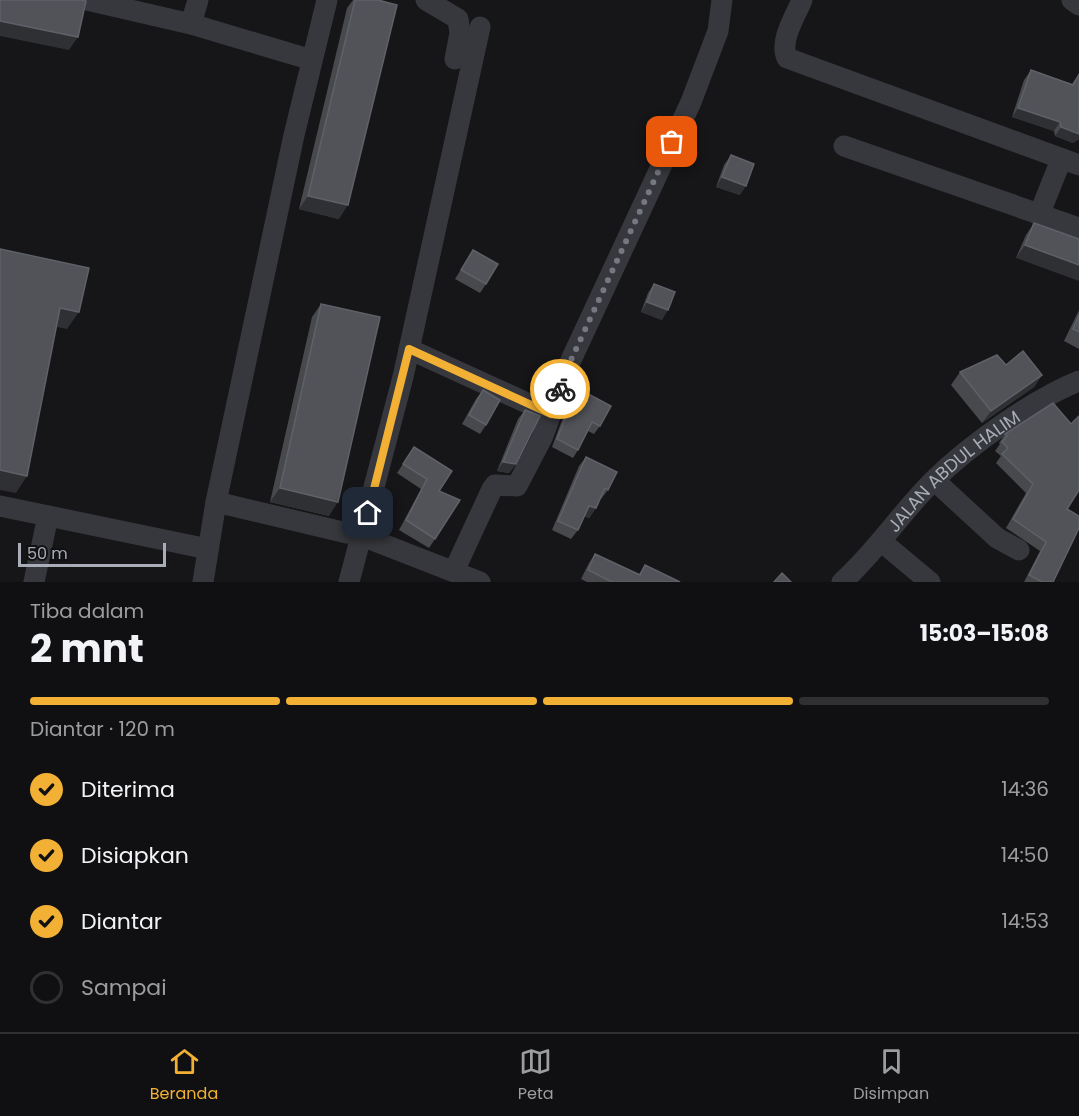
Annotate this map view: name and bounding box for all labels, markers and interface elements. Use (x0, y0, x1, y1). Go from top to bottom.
pin (646, 116, 697, 167)
icon: bag (655, 125, 688, 158)
courier (530, 359, 590, 419)
icon: bike (544, 373, 577, 406)
street label: JALAN ABDUL HALIM (881, 404, 1025, 537)
pin (342, 487, 393, 538)
icon: home (351, 496, 384, 529)
scale bar (18, 540, 166, 568)
text: 50 m (27, 542, 68, 565)
text: Tiba dalam (30, 597, 144, 625)
text: 15:03–15:08 (920, 618, 1049, 649)
text: 2 mnt (30, 621, 144, 676)
text: Diantar · 120 m (30, 715, 175, 743)
icon: check (30, 773, 63, 806)
text: Diterima (81, 774, 175, 805)
text: 14:36 (1001, 775, 1049, 803)
icon: check (30, 839, 63, 872)
text: Disiapkan (81, 840, 189, 871)
text: 14:50 (1001, 841, 1049, 869)
icon: check (30, 905, 63, 938)
text: Diantar (81, 906, 162, 937)
text: 14:53 (1001, 907, 1049, 935)
text: Sampai (81, 972, 167, 1003)
tab: Beranda (150, 1045, 218, 1106)
tab: Peta (518, 1045, 554, 1106)
tab: Disimpan (853, 1045, 929, 1106)

